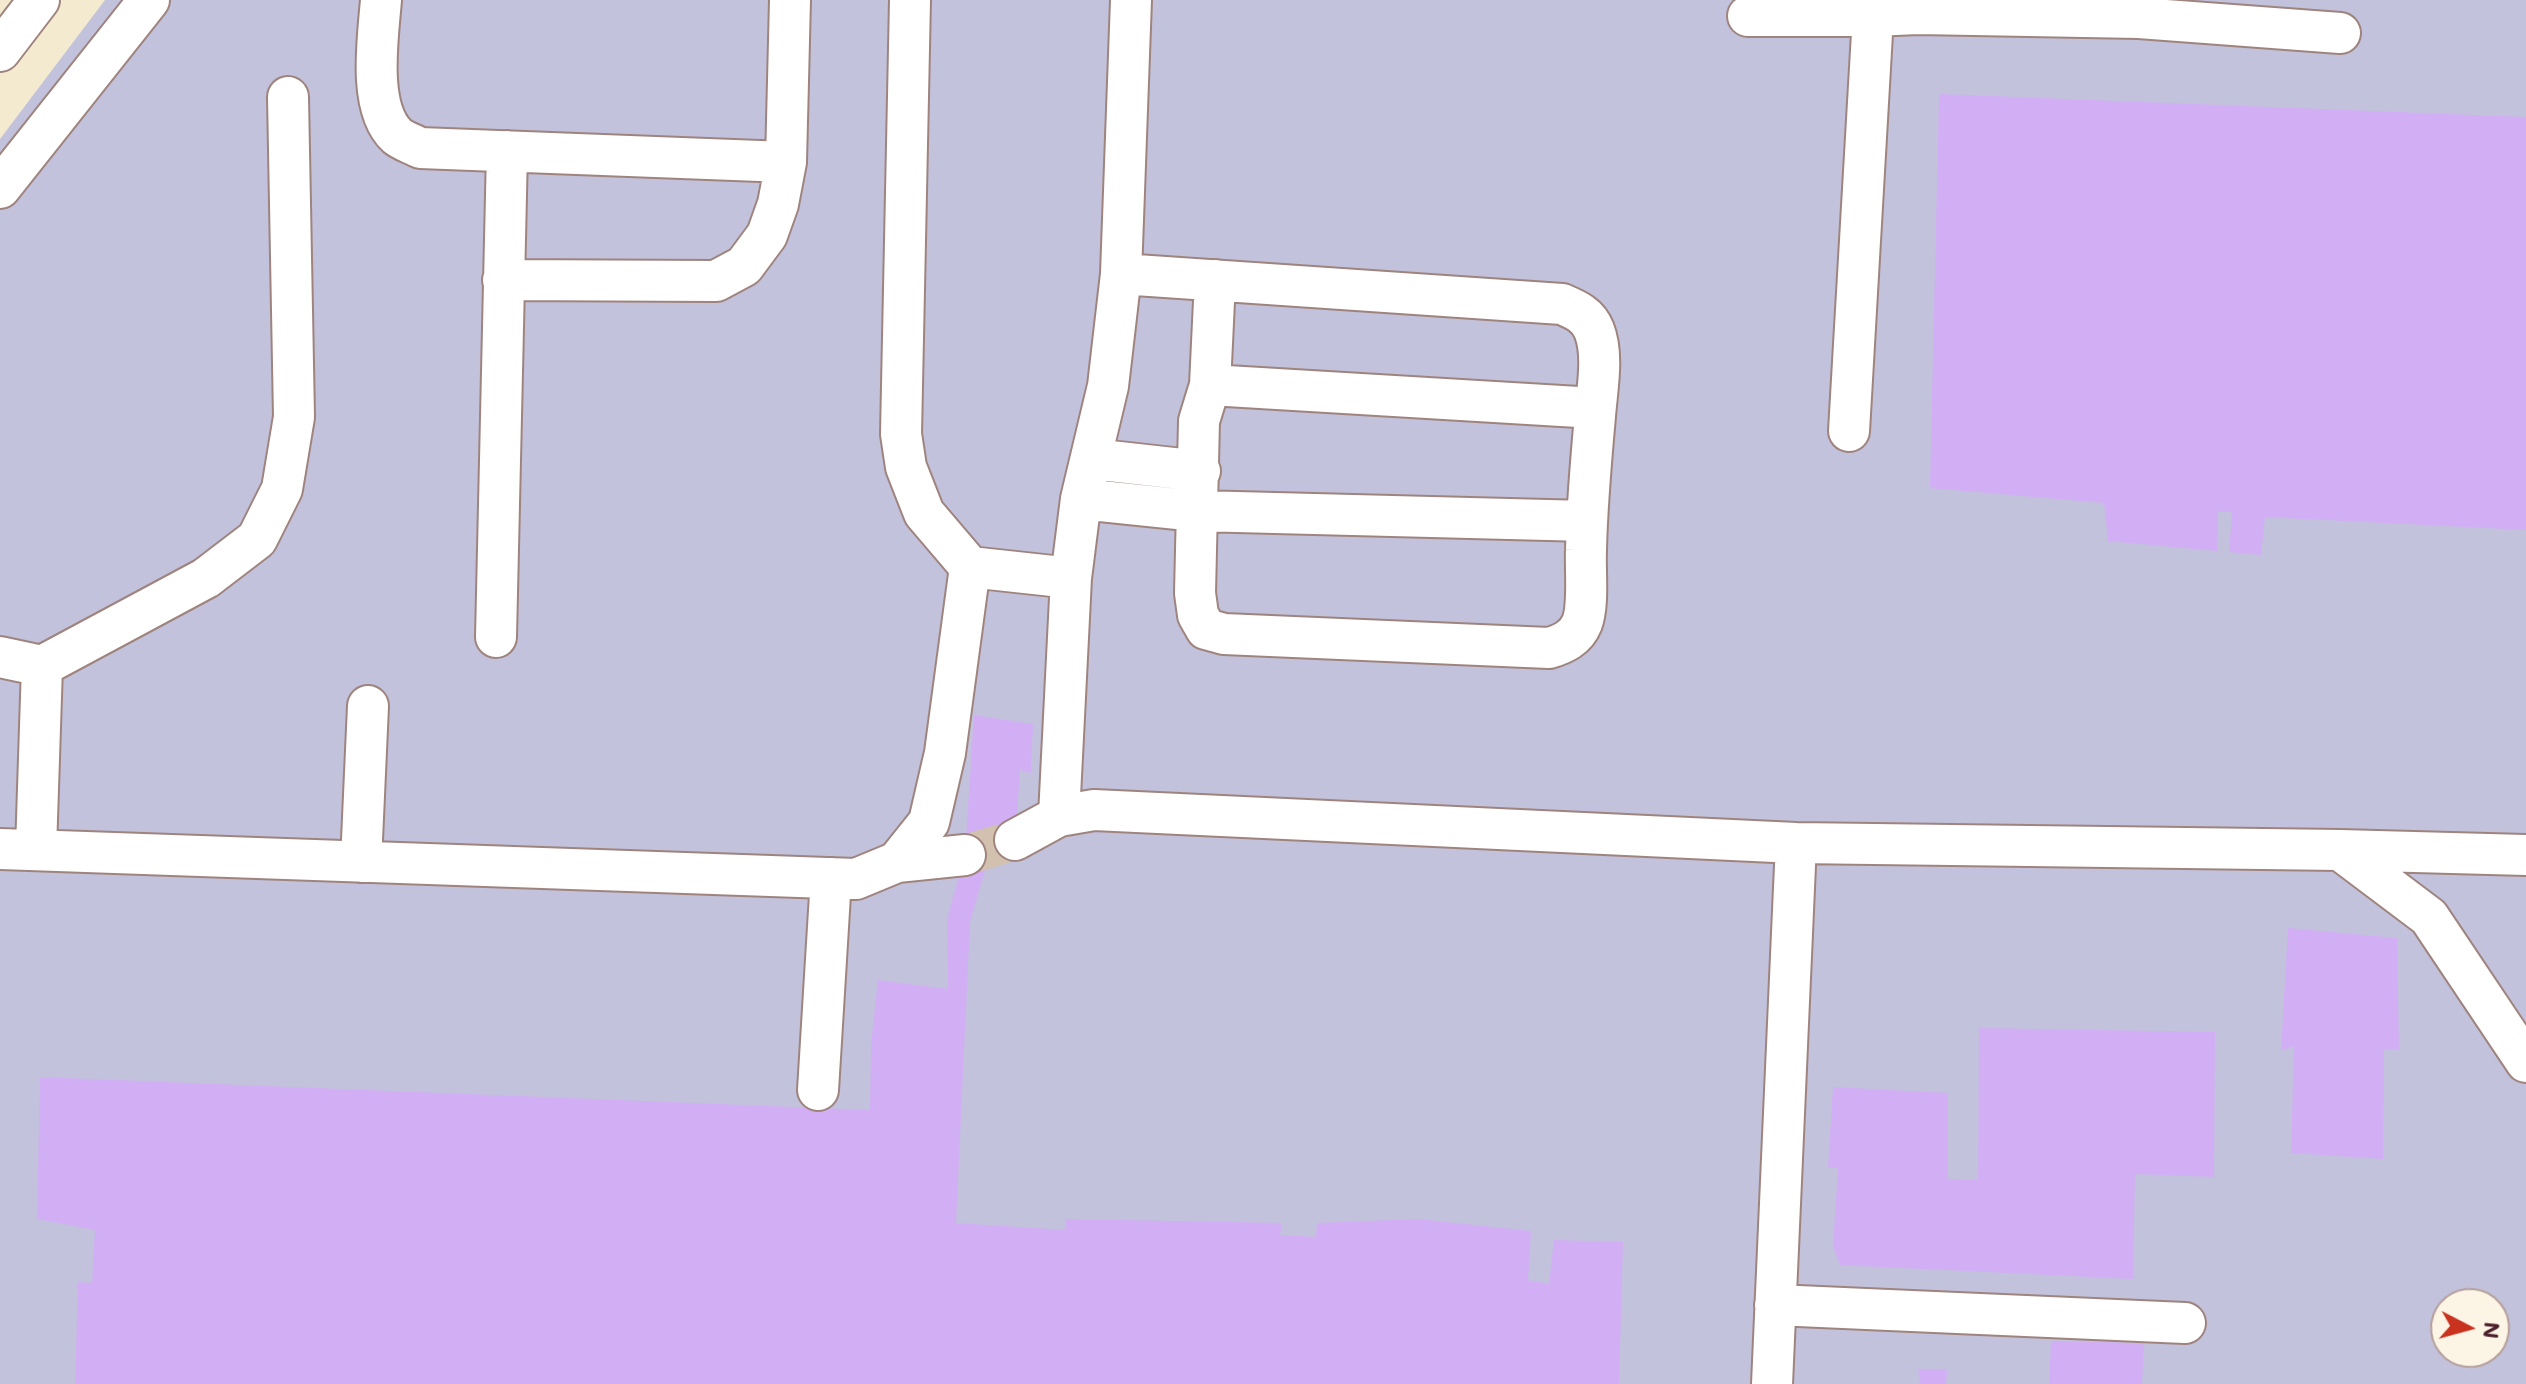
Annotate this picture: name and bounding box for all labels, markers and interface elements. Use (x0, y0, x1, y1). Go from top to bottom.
north arrow (2430, 1288, 2510, 1368)
text: N (2477, 1321, 2508, 1340)

